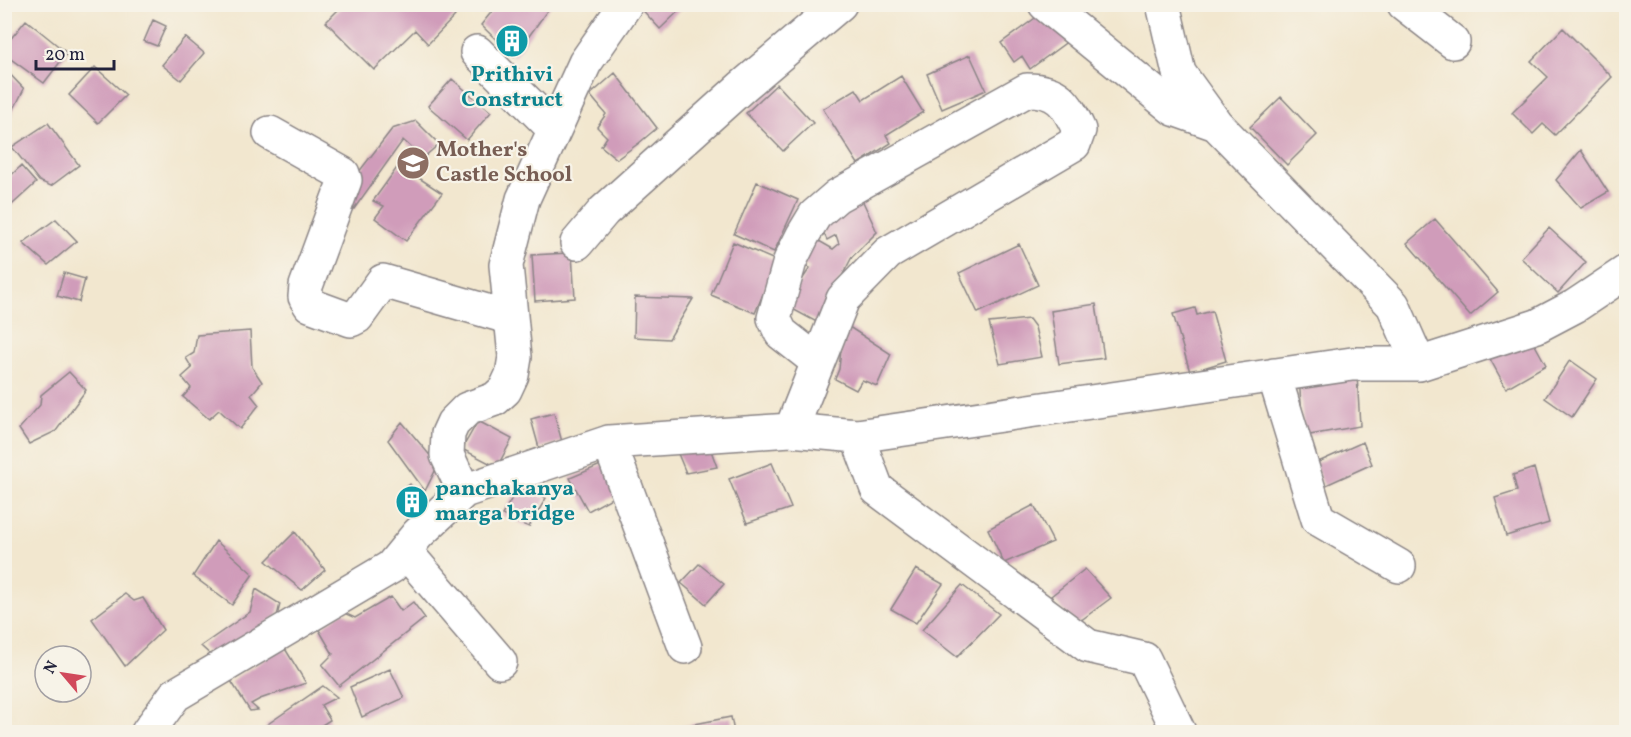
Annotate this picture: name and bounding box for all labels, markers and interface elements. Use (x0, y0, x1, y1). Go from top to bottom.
building icon: Prithivi Construct (494, 23, 530, 59)
scale bar (36, 33, 114, 71)
text: 20 m (45, 43, 85, 68)
place label: Prithivi Construct (461, 60, 563, 116)
place label: Mother's Castle School (436, 135, 572, 191)
school or university icon: Mother's Castle School (395, 145, 431, 181)
place label: panchakanya marga bridge (435, 474, 575, 530)
building icon: panchakanya marga bridge (394, 484, 430, 520)
north arrow (33, 644, 93, 704)
text: N (39, 657, 64, 678)

